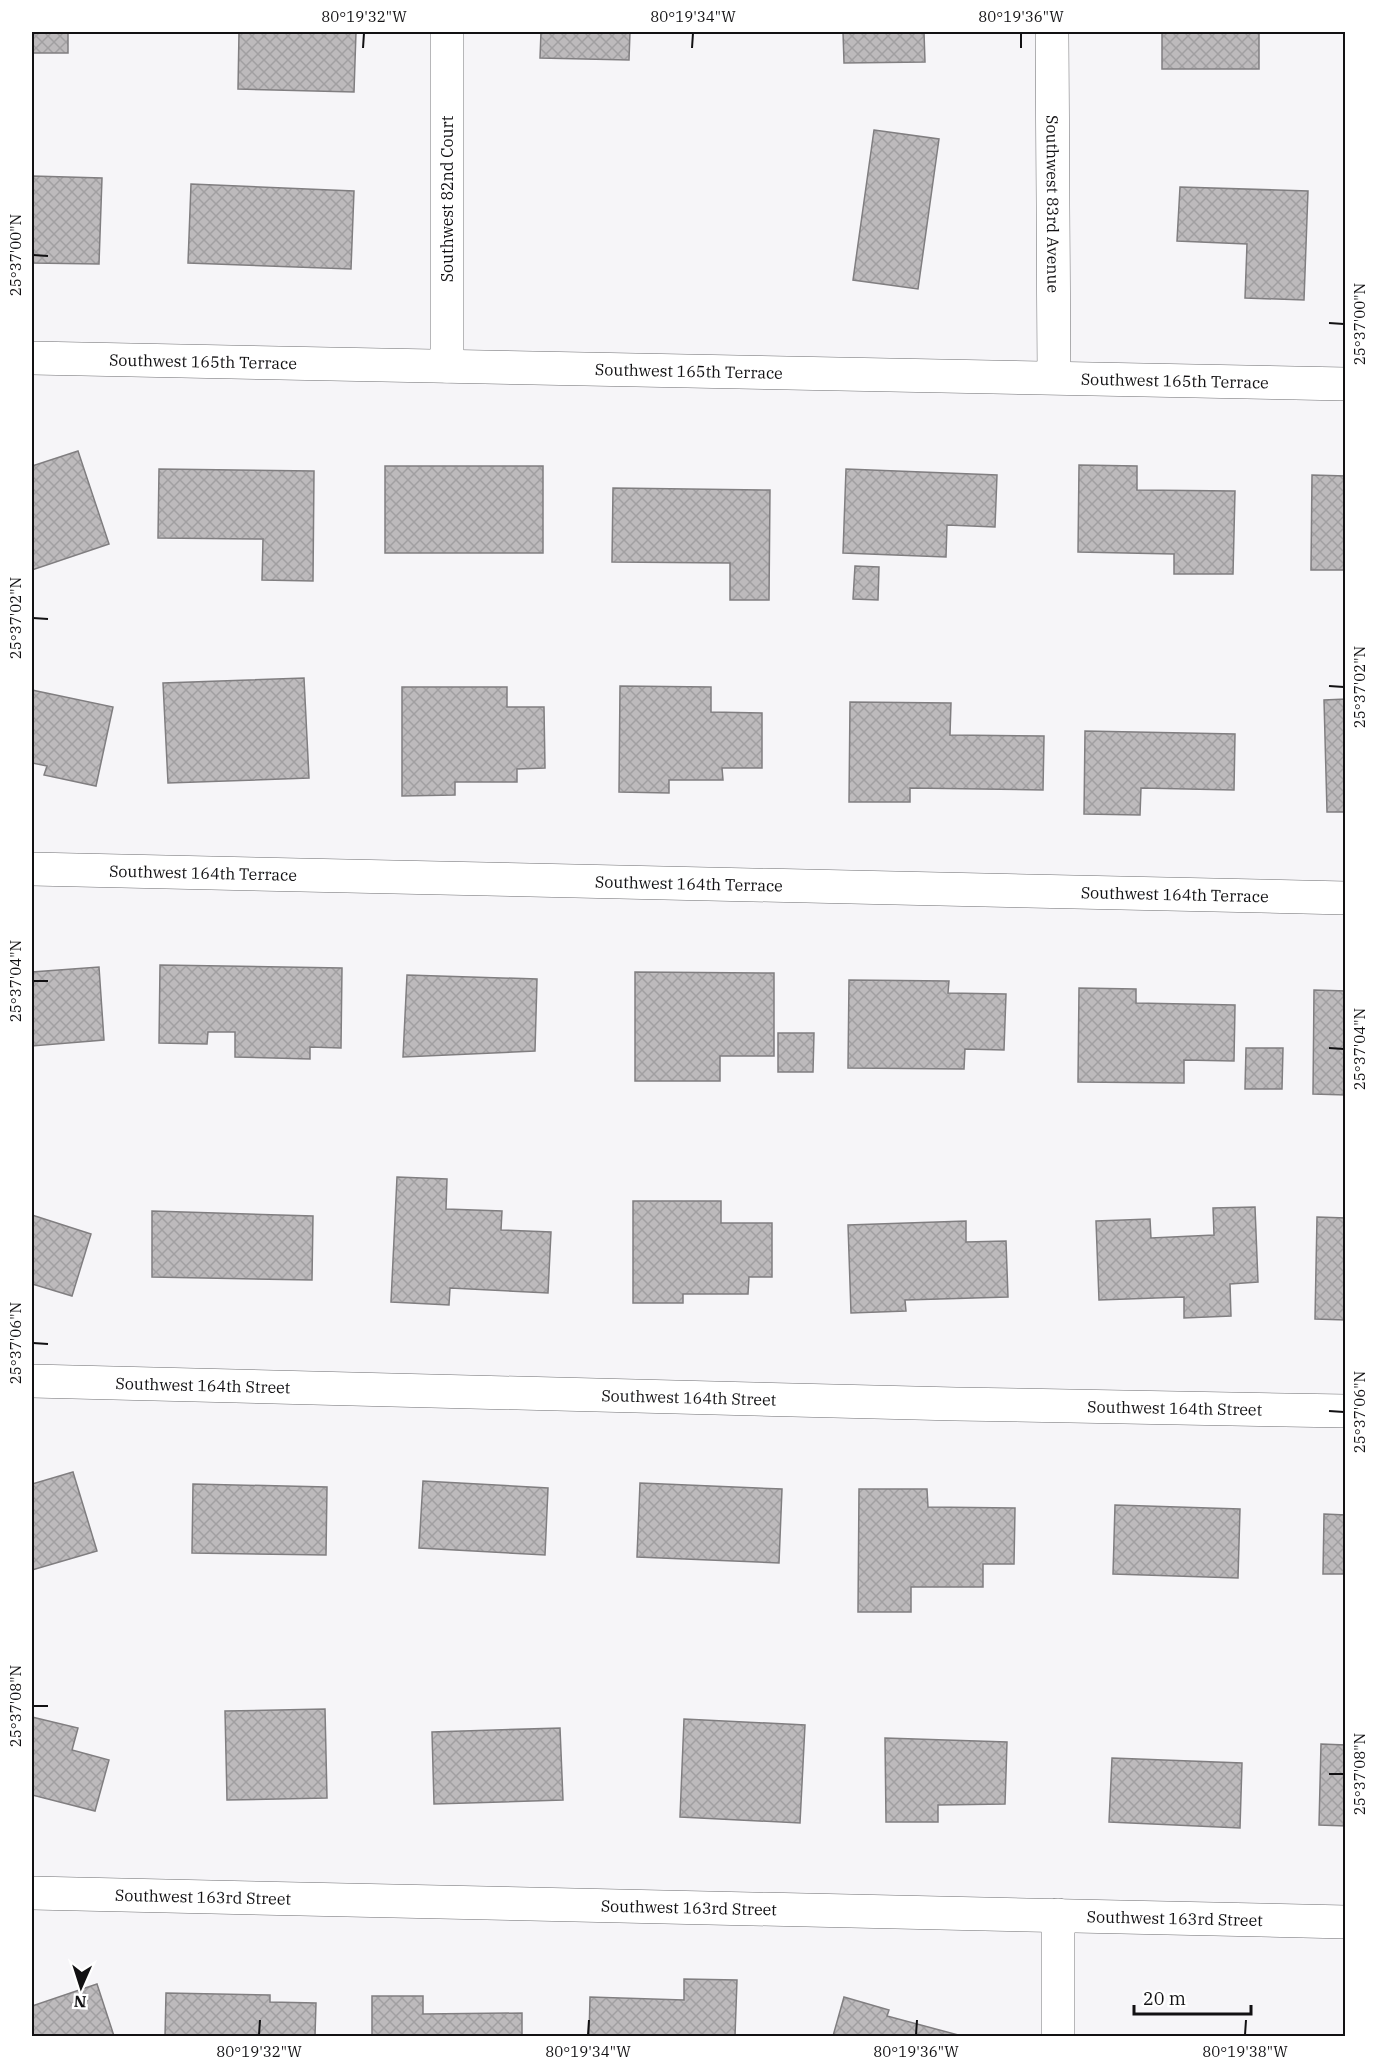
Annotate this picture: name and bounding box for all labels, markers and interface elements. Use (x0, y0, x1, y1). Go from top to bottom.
text: 80°19'32"W (321, 7, 407, 26)
text: 80°19'34"W (650, 7, 736, 26)
text: 80°19'36"W (978, 7, 1064, 26)
street label: Southwest 82nd Court (437, 115, 457, 282)
street label: Southwest 83rd Avenue (1042, 115, 1064, 293)
text: 25°37'00"N (6, 214, 25, 296)
text: 25°37'00"N (1350, 283, 1369, 365)
street label: Southwest 165th Terrace (109, 350, 297, 373)
street label: Southwest 165th Terrace (595, 359, 783, 383)
street label: Southwest 165th Terrace (1081, 369, 1269, 392)
text: 25°37'02"N (6, 577, 25, 659)
text: 25°37'02"N (1350, 646, 1369, 728)
street label: Southwest 164th Terrace (109, 861, 297, 885)
street label: Southwest 164th Terrace (595, 871, 783, 896)
street label: Southwest 164th Terrace (1081, 882, 1269, 906)
text: 25°37'04"N (6, 940, 25, 1022)
text: 25°37'04"N (1350, 1008, 1369, 1090)
text: 25°37'06"N (6, 1302, 25, 1384)
text: 25°37'06"N (1350, 1371, 1369, 1453)
street label: Southwest 164th Street (115, 1373, 291, 1397)
street label: Southwest 164th Street (601, 1385, 777, 1410)
street label: Southwest 164th Street (1087, 1396, 1263, 1419)
text: 25°37'08"N (6, 1665, 25, 1747)
text: 25°37'08"N (1350, 1733, 1369, 1815)
street label: Southwest 163rd Street (115, 1885, 292, 1909)
street label: Southwest 163rd Street (601, 1896, 777, 1919)
street label: Southwest 163rd Street (1086, 1906, 1263, 1930)
north arrow (51, 1957, 111, 2017)
scale bar (1134, 1978, 1251, 2016)
text: 20 m (1143, 1987, 1186, 2010)
text: N (73, 1992, 87, 2012)
text: 80°19'32"W (216, 2042, 302, 2061)
text: 80°19'34"W (545, 2042, 631, 2061)
text: 80°19'36"W (873, 2042, 959, 2061)
text: 80°19'38"W (1202, 2042, 1288, 2061)

